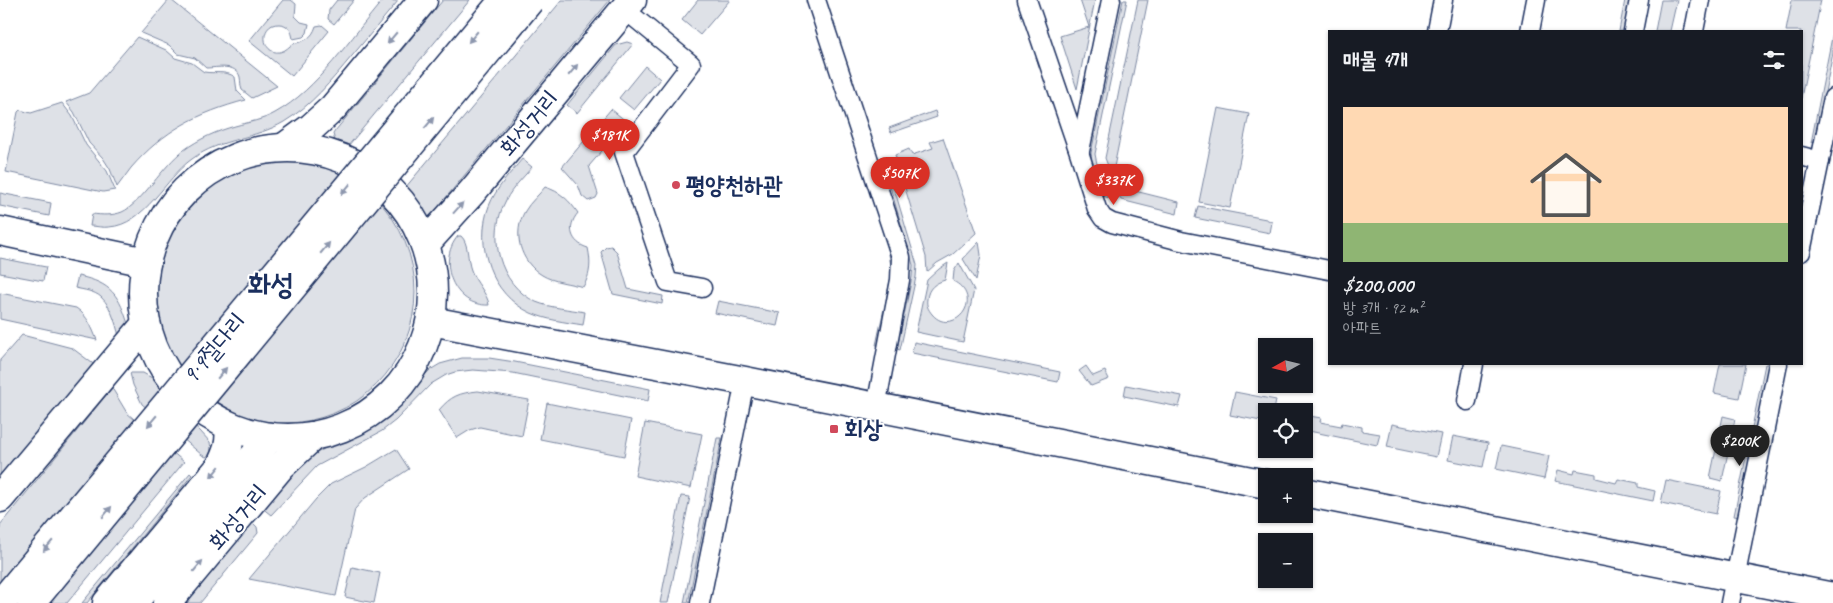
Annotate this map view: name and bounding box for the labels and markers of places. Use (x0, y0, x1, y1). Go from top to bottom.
pin: $181K (575, 119, 645, 161)
pin: $507K (865, 156, 935, 199)
pin: $337K (1079, 164, 1149, 206)
place label: 평양천하관 (686, 170, 783, 200)
marker: 평양천하관 (670, 179, 682, 191)
place label: 회상 (844, 414, 883, 444)
marker: 회상 (828, 423, 840, 435)
pin: $200K (1705, 424, 1775, 467)

